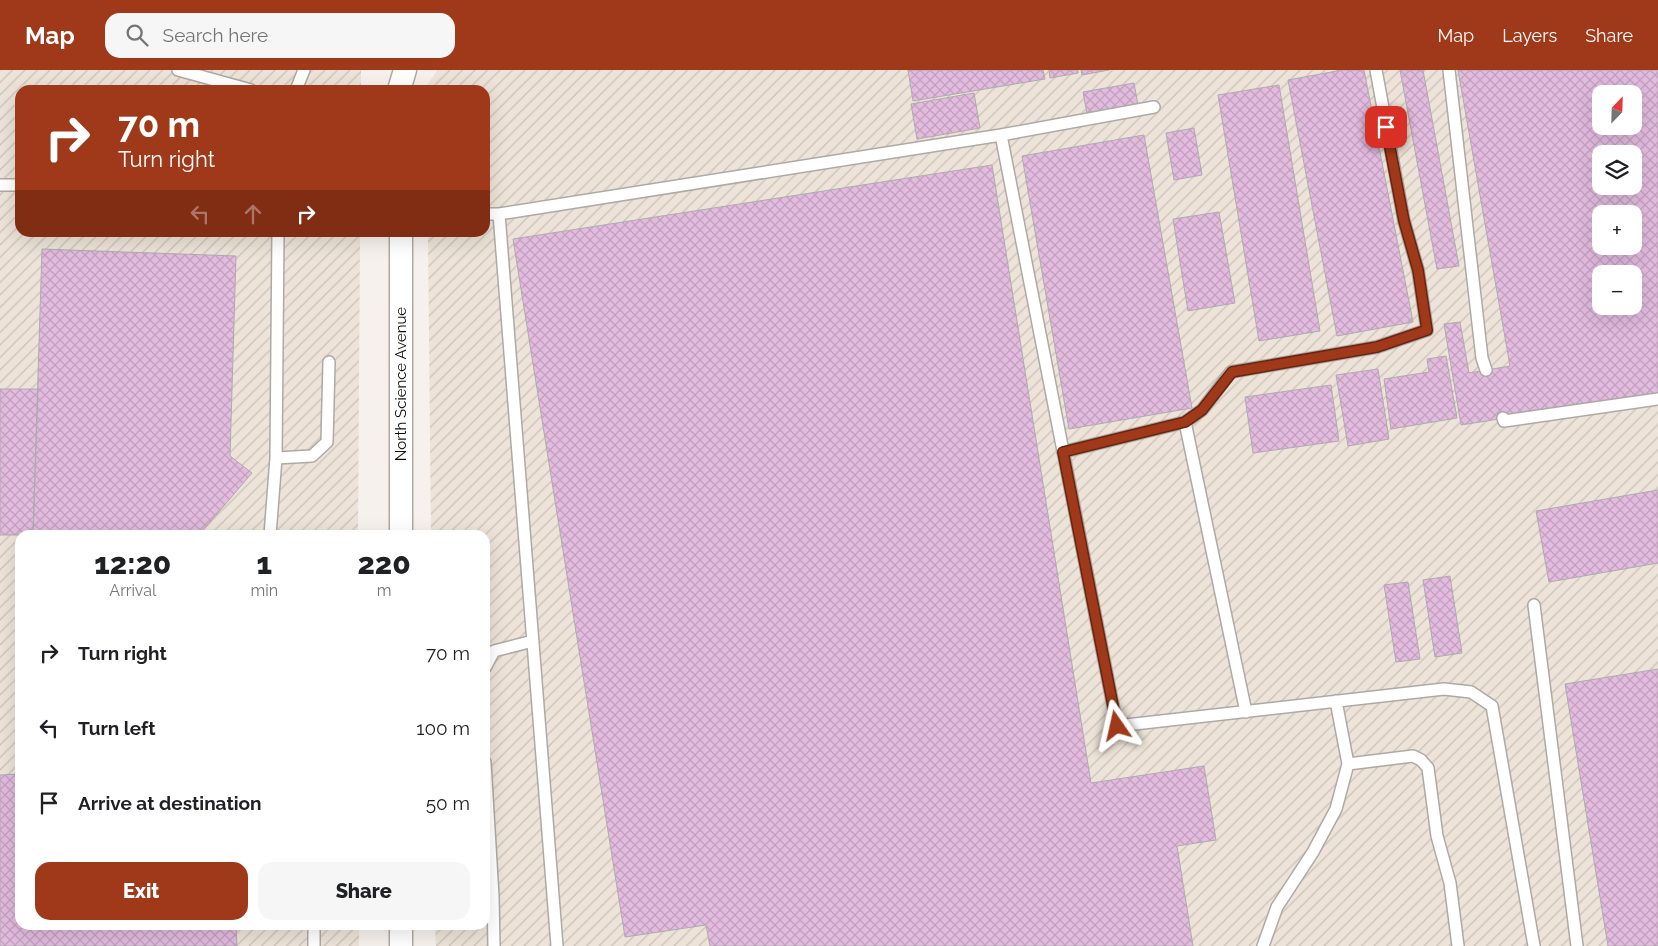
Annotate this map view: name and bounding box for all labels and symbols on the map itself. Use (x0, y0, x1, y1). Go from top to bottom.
north arrow (1592, 85, 1642, 135)
pin (1365, 106, 1407, 148)
street label: North Science Avenue (392, 307, 410, 461)
position arrow (1090, 699, 1142, 751)

